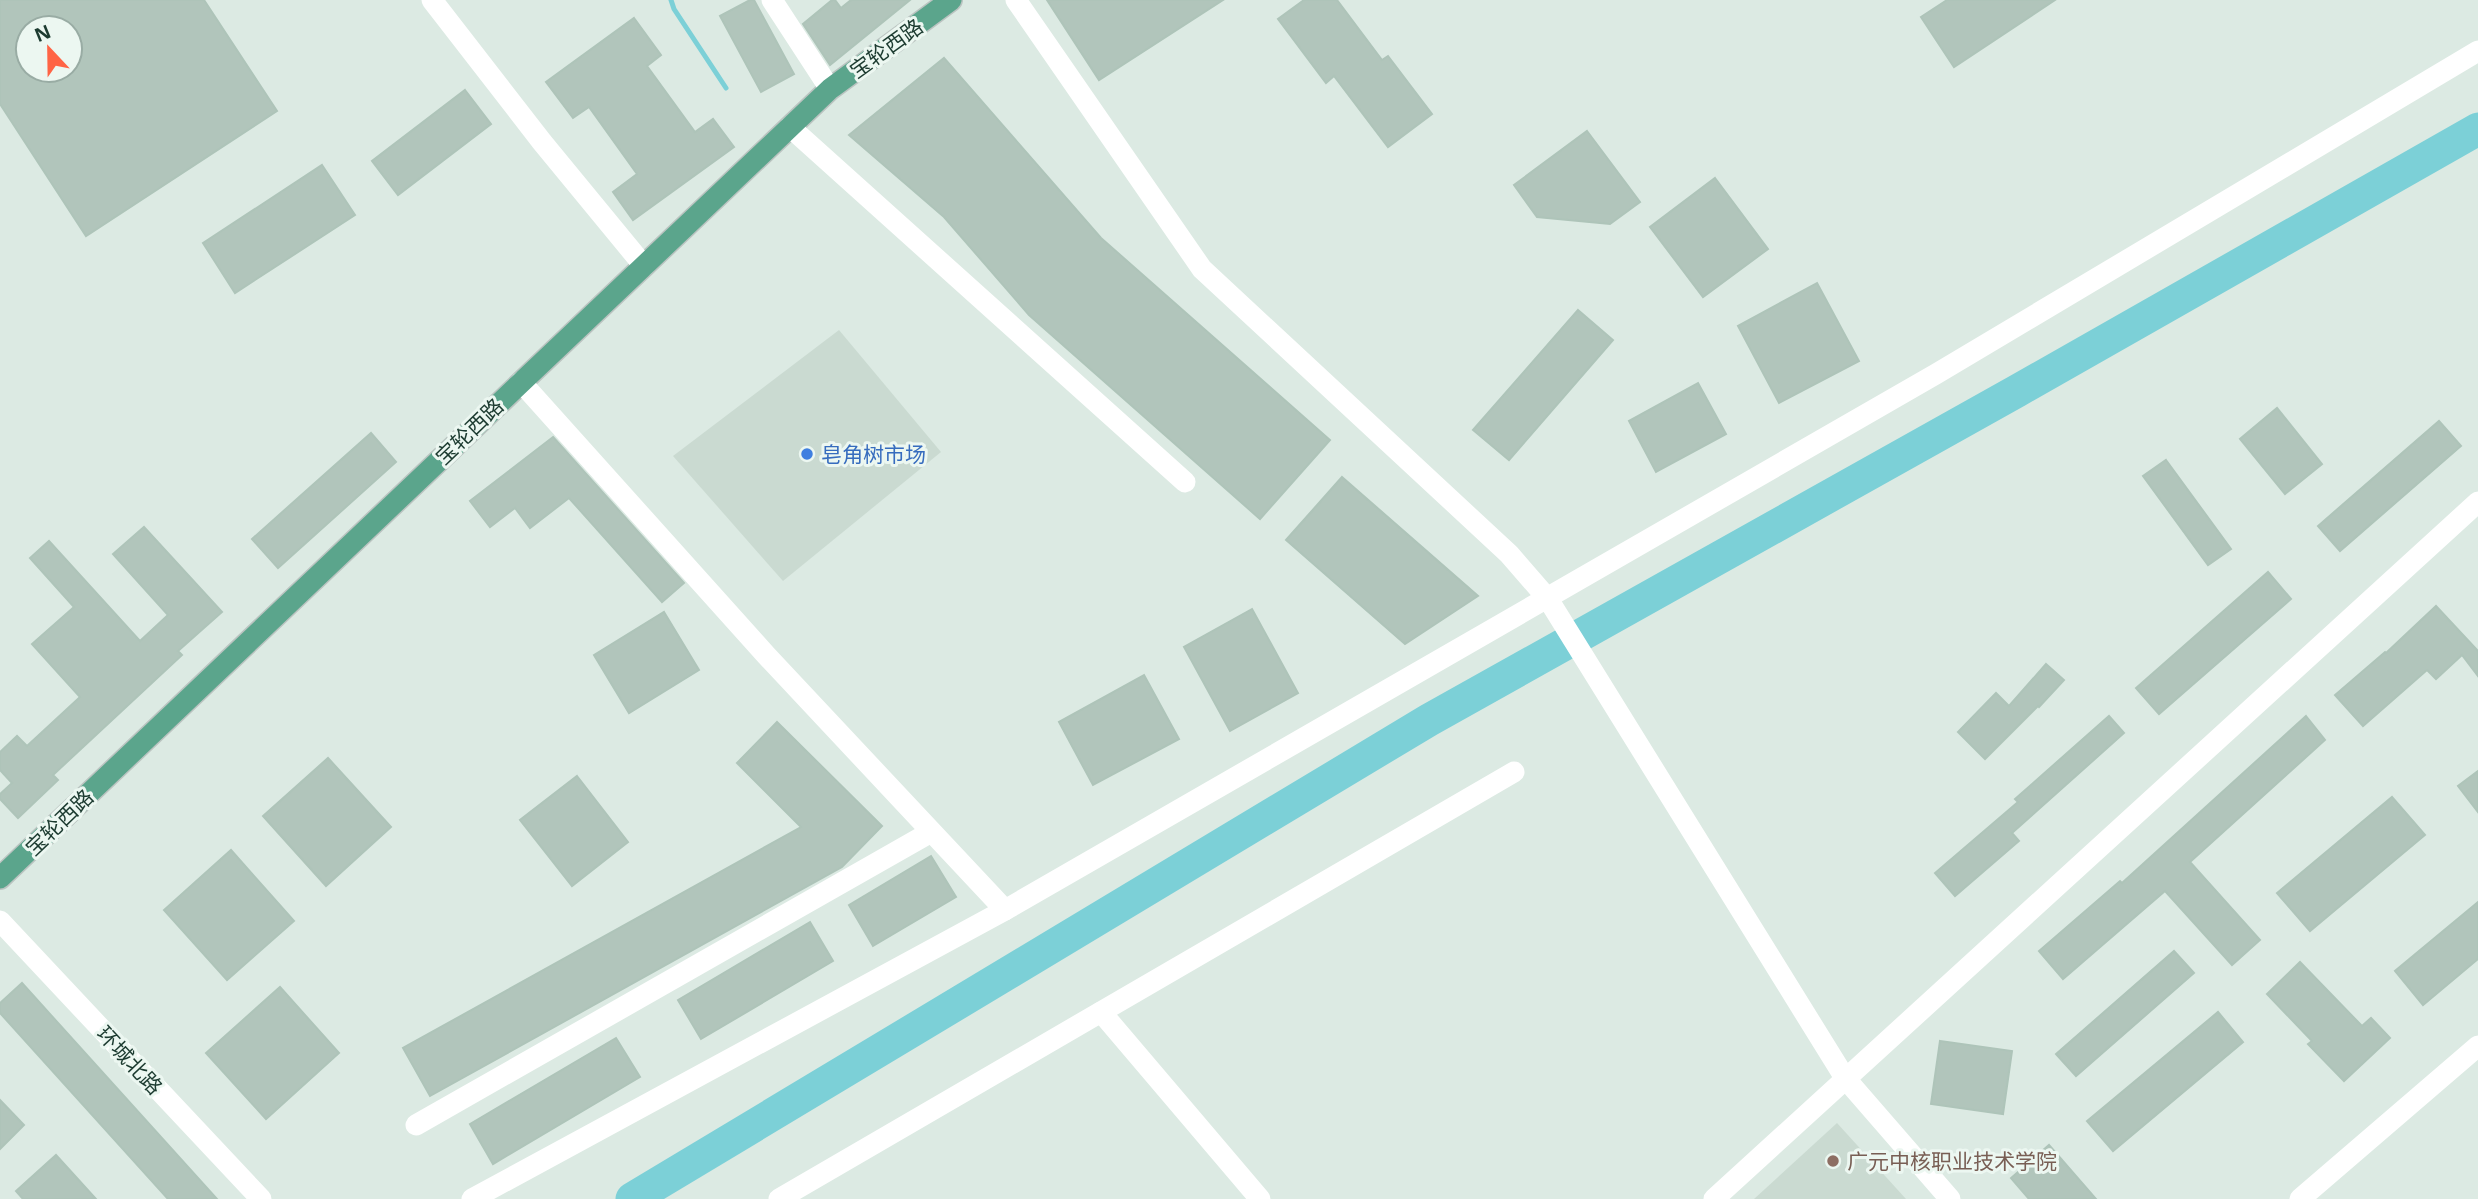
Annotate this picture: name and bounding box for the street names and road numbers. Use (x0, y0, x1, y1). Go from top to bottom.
street label: 宝轮西路 (844, 12, 928, 84)
street label: 宝轮西路 (429, 392, 509, 470)
street label: 宝轮西路 (19, 783, 99, 861)
street label: 环城北路 (91, 1020, 169, 1100)

